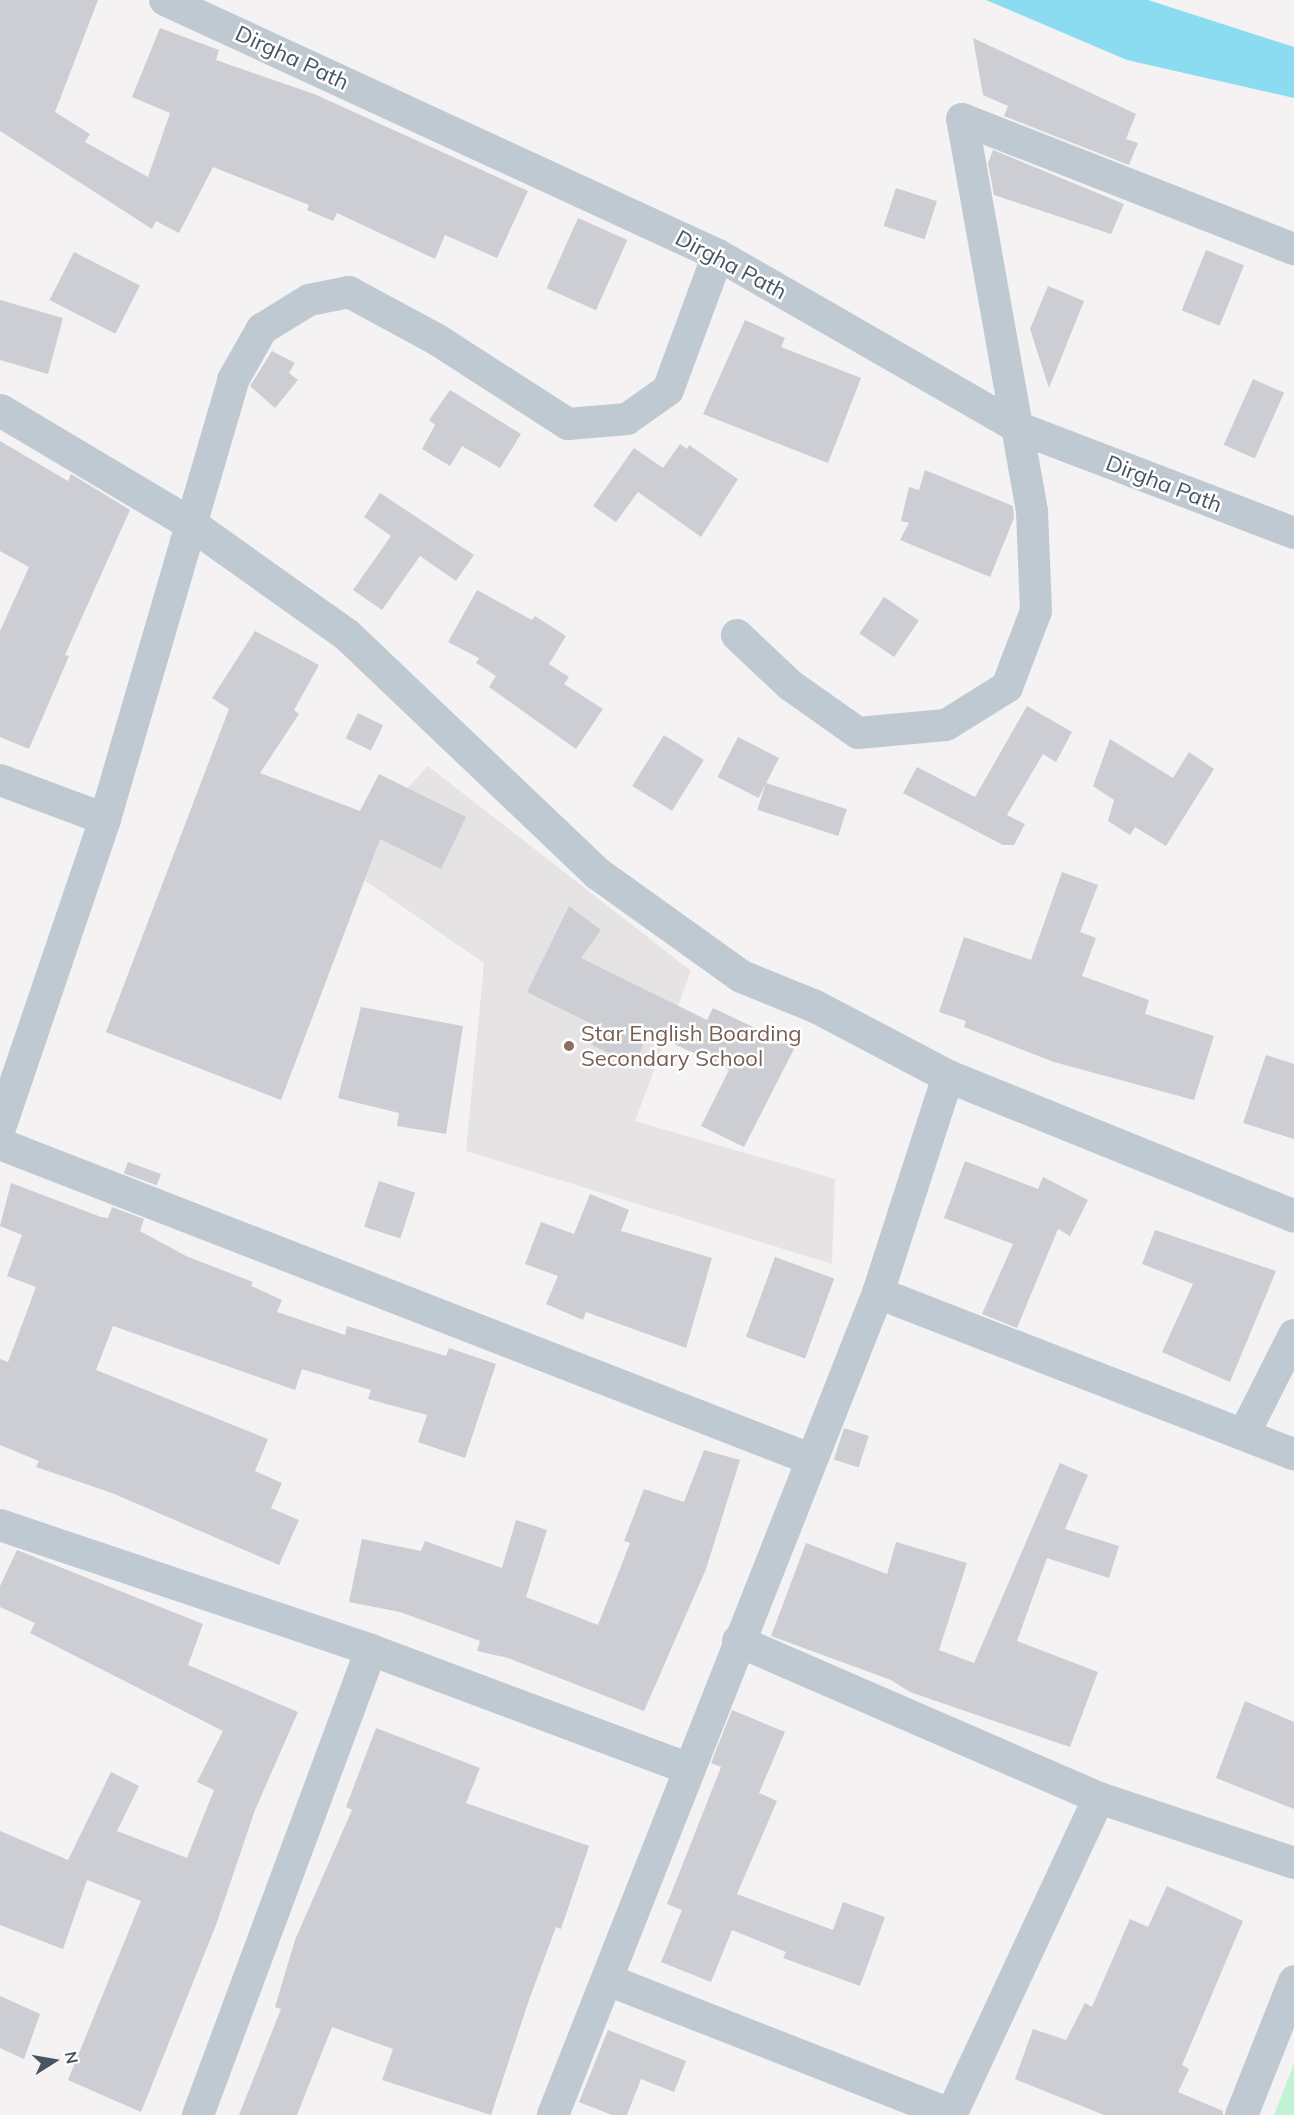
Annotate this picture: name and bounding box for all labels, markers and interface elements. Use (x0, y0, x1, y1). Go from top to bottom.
street label: Dirgha Path (231, 20, 353, 96)
street label: Dirgha Path (671, 225, 791, 305)
street label: Dirgha Path (1102, 450, 1226, 518)
place label: Star English Boarding Secondary School (581, 1020, 802, 1072)
marker: Star English Boarding Secondary School (562, 1039, 576, 1053)
north arrow (24, 2031, 84, 2091)
text: N (61, 2050, 83, 2065)

